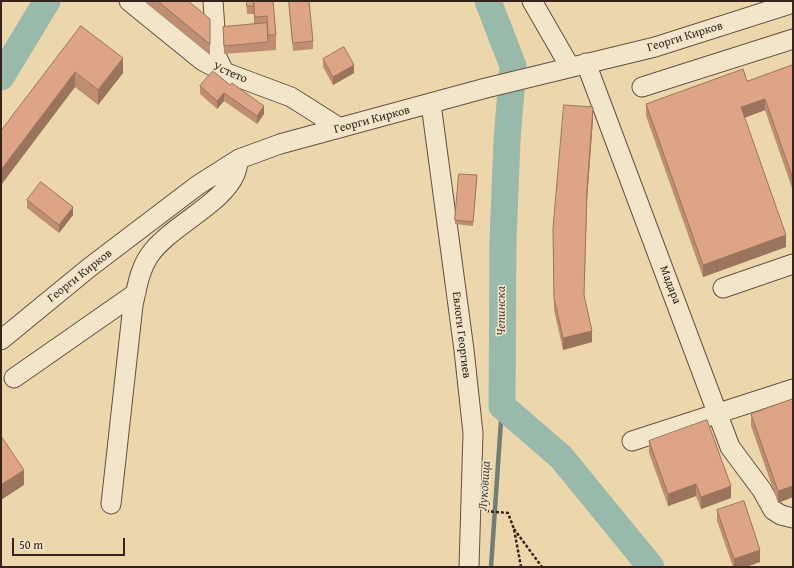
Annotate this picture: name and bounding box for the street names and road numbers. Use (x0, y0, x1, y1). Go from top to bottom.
street label: Георги Кирков (646, 19, 724, 55)
street label: Устето (211, 59, 249, 87)
street label: Георги Кирков (332, 103, 412, 137)
street label: Георги Кирков (45, 246, 115, 306)
street label: Мадара (656, 264, 684, 306)
street label: Евлоги Георгиев (449, 291, 473, 379)

